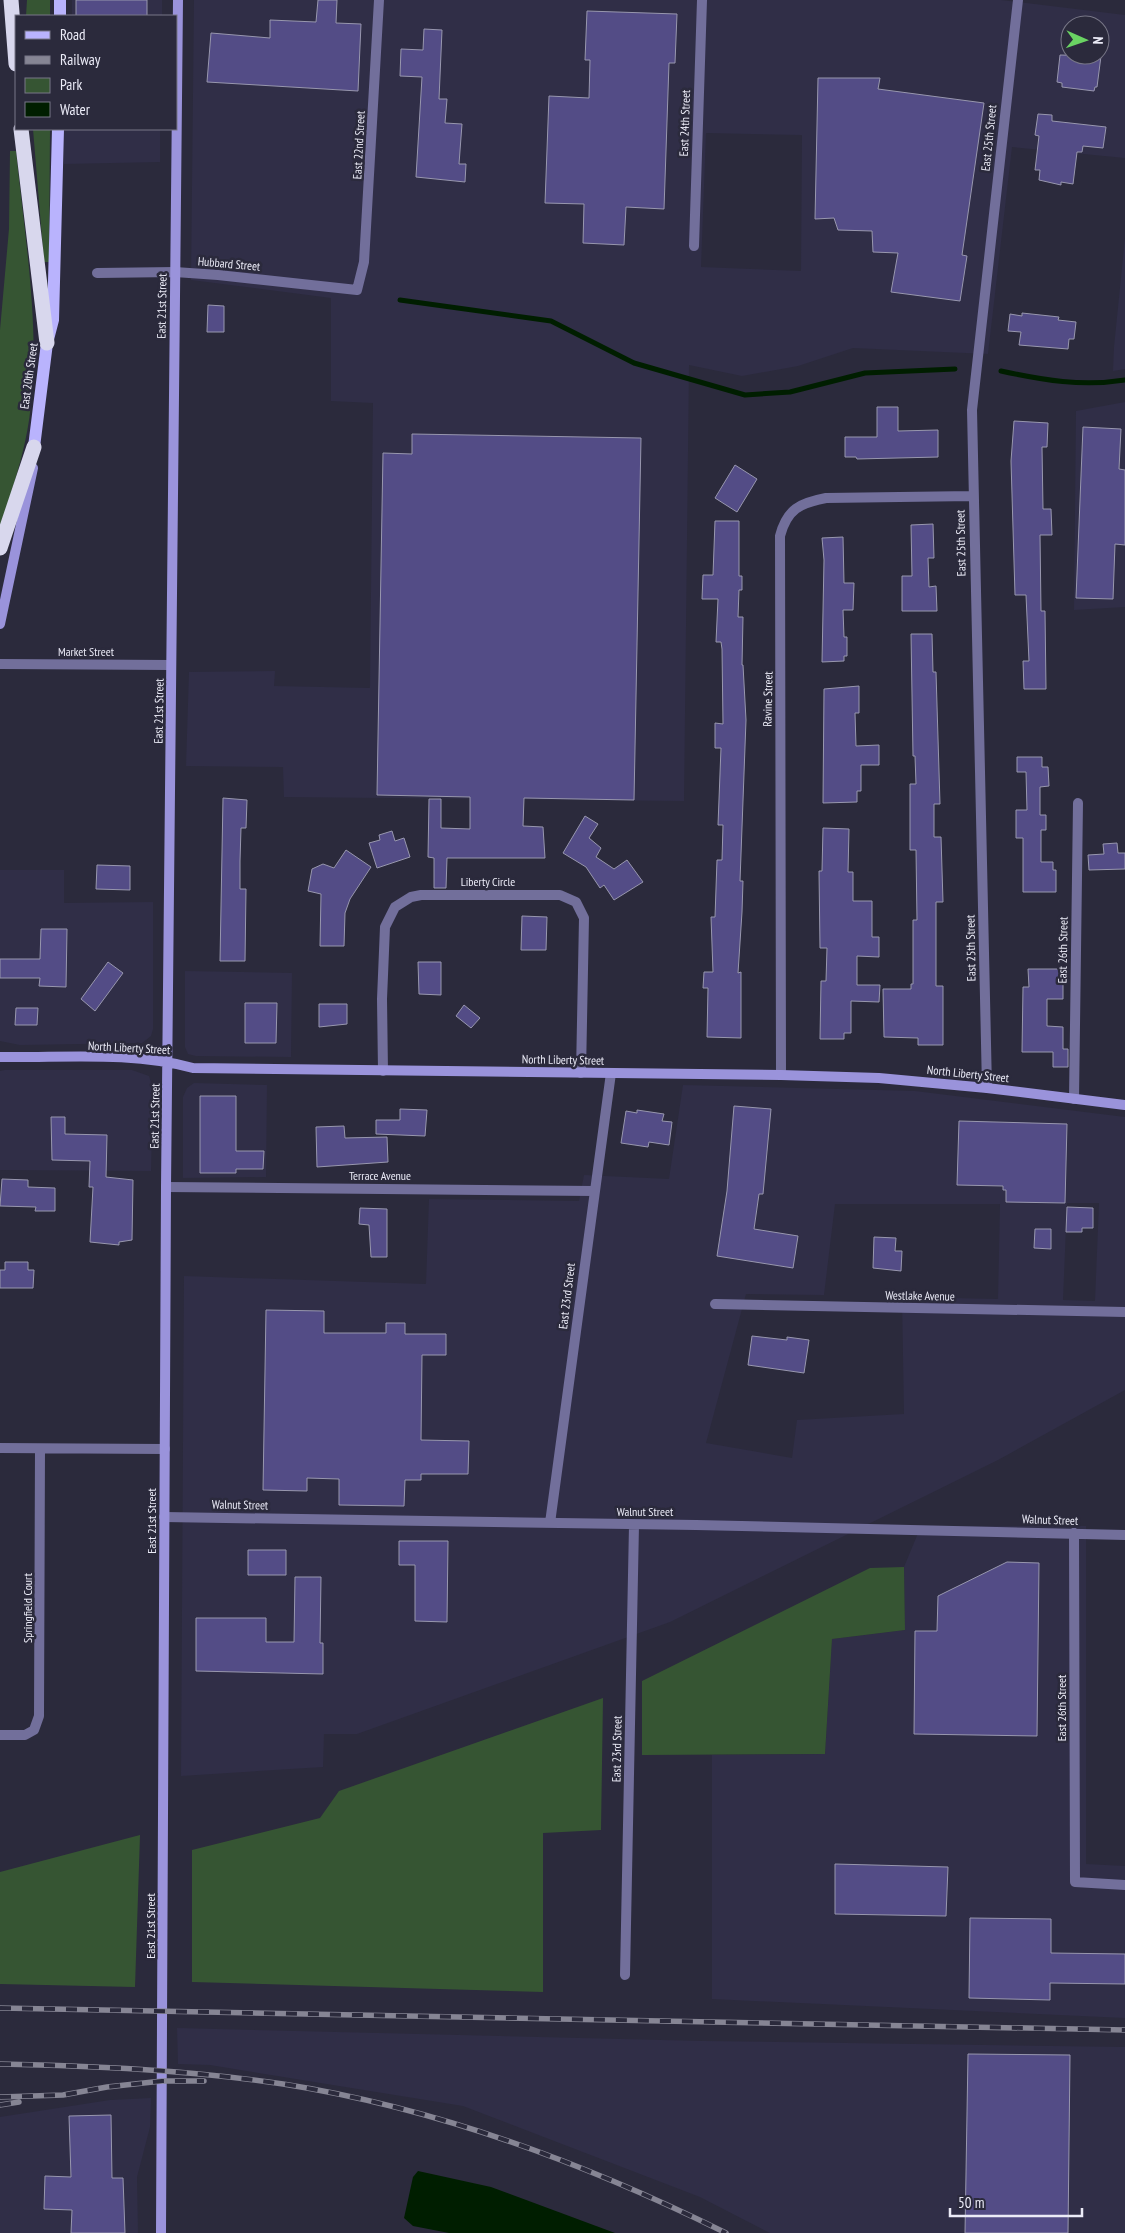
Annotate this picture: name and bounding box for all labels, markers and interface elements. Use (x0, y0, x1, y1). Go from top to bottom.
legend (15, 15, 178, 130)
north arrow (1060, 15, 1110, 65)
text: Road (60, 25, 86, 44)
text: N (1089, 36, 1107, 45)
text: Railway (60, 50, 101, 69)
text: Park (60, 75, 82, 94)
street label: East 24th Street (676, 89, 693, 157)
text: Water (60, 100, 91, 119)
street label: East 25th Street (978, 103, 1000, 172)
street label: East 22nd Street (349, 110, 368, 180)
street label: Hubbard Street (197, 253, 262, 274)
street label: East 21st Street (153, 272, 170, 339)
street label: East 20th Street (16, 341, 41, 410)
street label: East 25th Street (952, 509, 969, 576)
street label: Market Street (58, 644, 115, 659)
street label: Ravine Street (760, 670, 775, 727)
street label: East 21st Street (150, 677, 167, 744)
street label: Liberty Circle (461, 874, 515, 889)
street label: East 25th Street (962, 914, 979, 981)
street label: East 26th Street (1054, 916, 1071, 983)
street label: North Liberty Street (87, 1038, 171, 1057)
street label: North Liberty Street (522, 1051, 605, 1068)
street label: North Liberty Street (926, 1062, 1011, 1085)
street label: East 21st Street (146, 1082, 163, 1149)
street label: Terrace Avenue (349, 1168, 411, 1183)
street label: East 23rd Street (555, 1261, 578, 1330)
street label: Westlake Avenue (885, 1287, 955, 1304)
street label: East 21st Street (144, 1488, 159, 1554)
street label: Walnut Street (212, 1497, 269, 1513)
street label: Walnut Street (617, 1504, 674, 1519)
street label: Walnut Street (1022, 1511, 1079, 1528)
street label: Springfield Court (20, 1572, 35, 1643)
street label: East 26th Street (1054, 1674, 1069, 1741)
street label: East 23rd Street (608, 1715, 625, 1782)
street label: East 21st Street (143, 1893, 158, 1959)
scale bar (950, 2186, 1082, 2218)
text: 50 m (958, 2193, 984, 2212)

